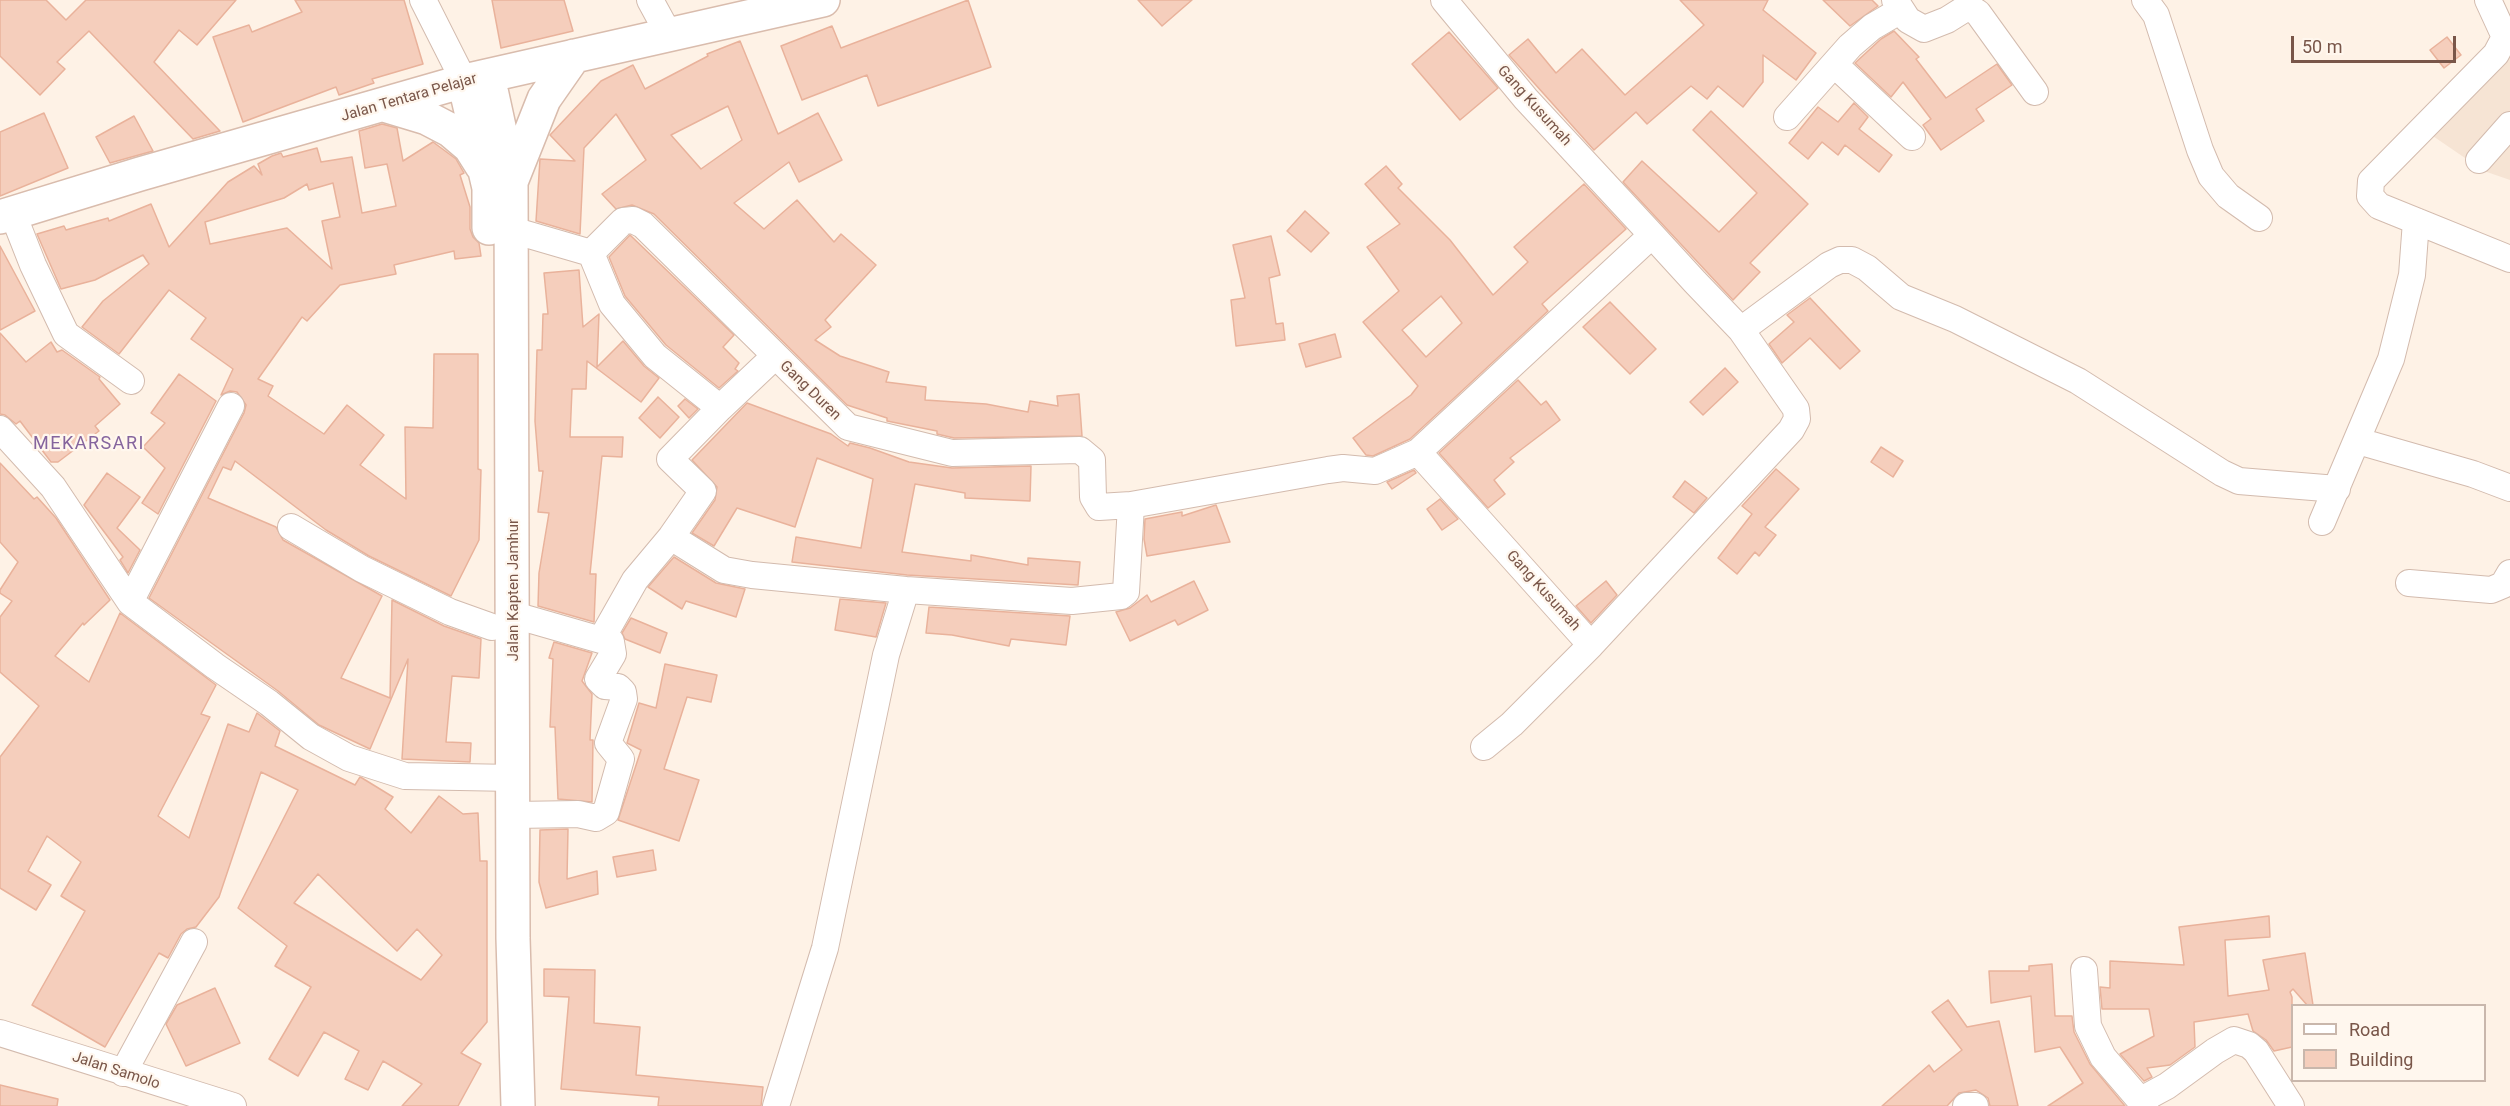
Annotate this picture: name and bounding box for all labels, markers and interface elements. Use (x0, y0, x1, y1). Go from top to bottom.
scale bar (2294, 24, 2459, 62)
text: 50 m (2302, 36, 2342, 57)
street label: Gang Kusumah (1493, 62, 1575, 150)
street label: Jalan Tentara Pelajar (339, 70, 479, 126)
street label: Gang Duren (776, 357, 844, 425)
district label: MEKARSARI (33, 433, 145, 455)
street label: Jalan Kapten Jamhur (505, 519, 523, 661)
street label: Gang Kusumah (1502, 547, 1584, 635)
legend (2291, 1004, 2486, 1082)
text: Road (2349, 1019, 2390, 1040)
street label: Jalan Samolo (70, 1048, 162, 1094)
text: Building (2349, 1049, 2413, 1070)

